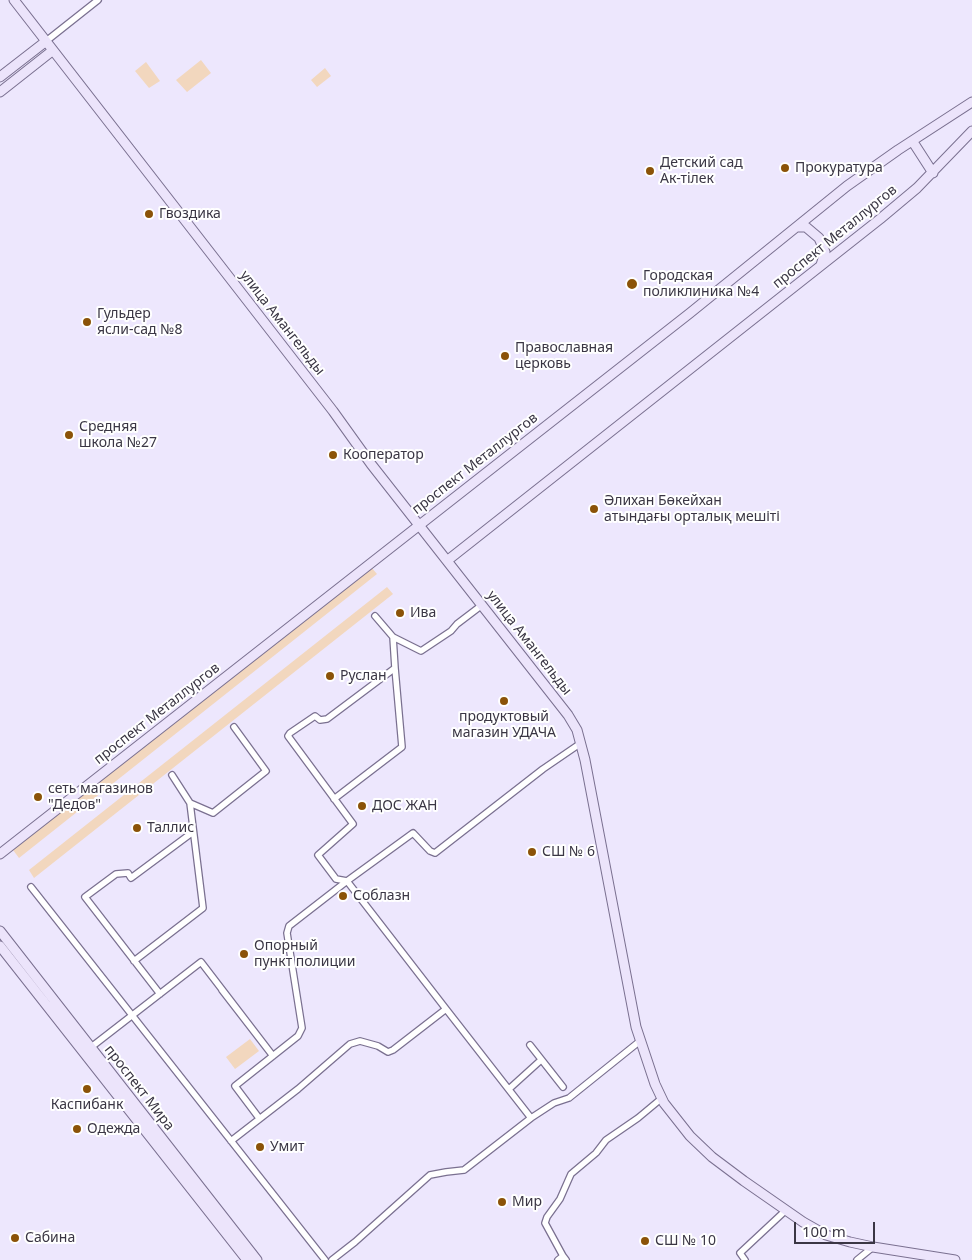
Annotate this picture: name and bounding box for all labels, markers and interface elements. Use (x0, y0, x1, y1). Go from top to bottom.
place label: Детский сад Ак-тiлек (660, 155, 743, 188)
place label: Прокуратура (795, 160, 883, 176)
marker: Прокуратура (779, 162, 791, 174)
marker: Детский сад Ак-тiлек (644, 165, 656, 177)
street label: проспект Металлургов (770, 182, 900, 292)
place label: Гвоздика (159, 206, 221, 222)
marker: Гвоздика (143, 208, 155, 220)
street label: улица Амангельды (236, 267, 328, 379)
place label: Городская поликлиника №4 (643, 268, 759, 300)
marker: Городская поликлиника №4 (625, 277, 639, 291)
place label: Гульдер ясли-сад №8 (97, 306, 183, 338)
marker: Гульдер ясли-сад №8 (81, 316, 93, 328)
place label: Православная церковь (515, 340, 613, 372)
marker: Православная церковь (499, 350, 511, 362)
street label: проспект Металлургов (409, 410, 541, 518)
place label: Средняя школа №27 (79, 419, 157, 452)
marker: Средняя школа №27 (63, 429, 75, 441)
place label: Кооператор (343, 447, 424, 463)
marker: Кооператор (327, 449, 339, 461)
place label: Әлихан Бөкейхан атындағы орталық мешіті (604, 493, 780, 526)
marker: Әлихан Бөкейхан атындағы орталық мешіті (588, 503, 600, 515)
street label: улица Амангельды (483, 587, 575, 699)
place label: Ива (410, 605, 436, 621)
marker: Ива (394, 607, 406, 619)
street label: проспект Металлургов (91, 660, 223, 768)
place label: Руслан (340, 668, 387, 684)
marker: Руслан (324, 670, 336, 682)
marker: продуктовый магазин УДАЧА (498, 695, 510, 707)
place label: продуктовый магазин УДАЧА (452, 709, 556, 742)
place label: сеть магазинов "Дедов" (48, 781, 153, 814)
marker: сеть магазинов "Дедов" (32, 791, 44, 803)
place label: ДОС ЖАН (372, 798, 437, 814)
marker: ДОС ЖАН (356, 800, 368, 812)
place label: Таллис (147, 820, 194, 836)
marker: Таллис (131, 822, 143, 834)
place label: СШ № 6 (542, 844, 595, 860)
marker: СШ № 6 (526, 846, 538, 858)
place label: Соблазн (353, 888, 410, 904)
marker: Соблазн (337, 890, 349, 902)
place label: Опорный пункт полиции (254, 938, 355, 970)
marker: Опорный пункт полиции (238, 948, 250, 960)
street label: проспект Мира (100, 1042, 178, 1134)
marker: Каспибанк (81, 1083, 93, 1095)
place label: Каспибанк (51, 1097, 123, 1113)
place label: Одежда (87, 1121, 140, 1137)
marker: Одежда (71, 1123, 83, 1135)
place label: Умит (270, 1139, 304, 1155)
marker: Умит (254, 1141, 266, 1153)
place label: Мир (512, 1194, 542, 1210)
marker: Мир (496, 1196, 508, 1208)
scale bar (797, 1212, 878, 1244)
text: 100 m (802, 1221, 846, 1241)
place label: Сабина (25, 1230, 75, 1246)
marker: Сабина (9, 1232, 21, 1244)
place label: СШ № 10 (655, 1233, 716, 1249)
marker: СШ № 10 (639, 1235, 651, 1247)

